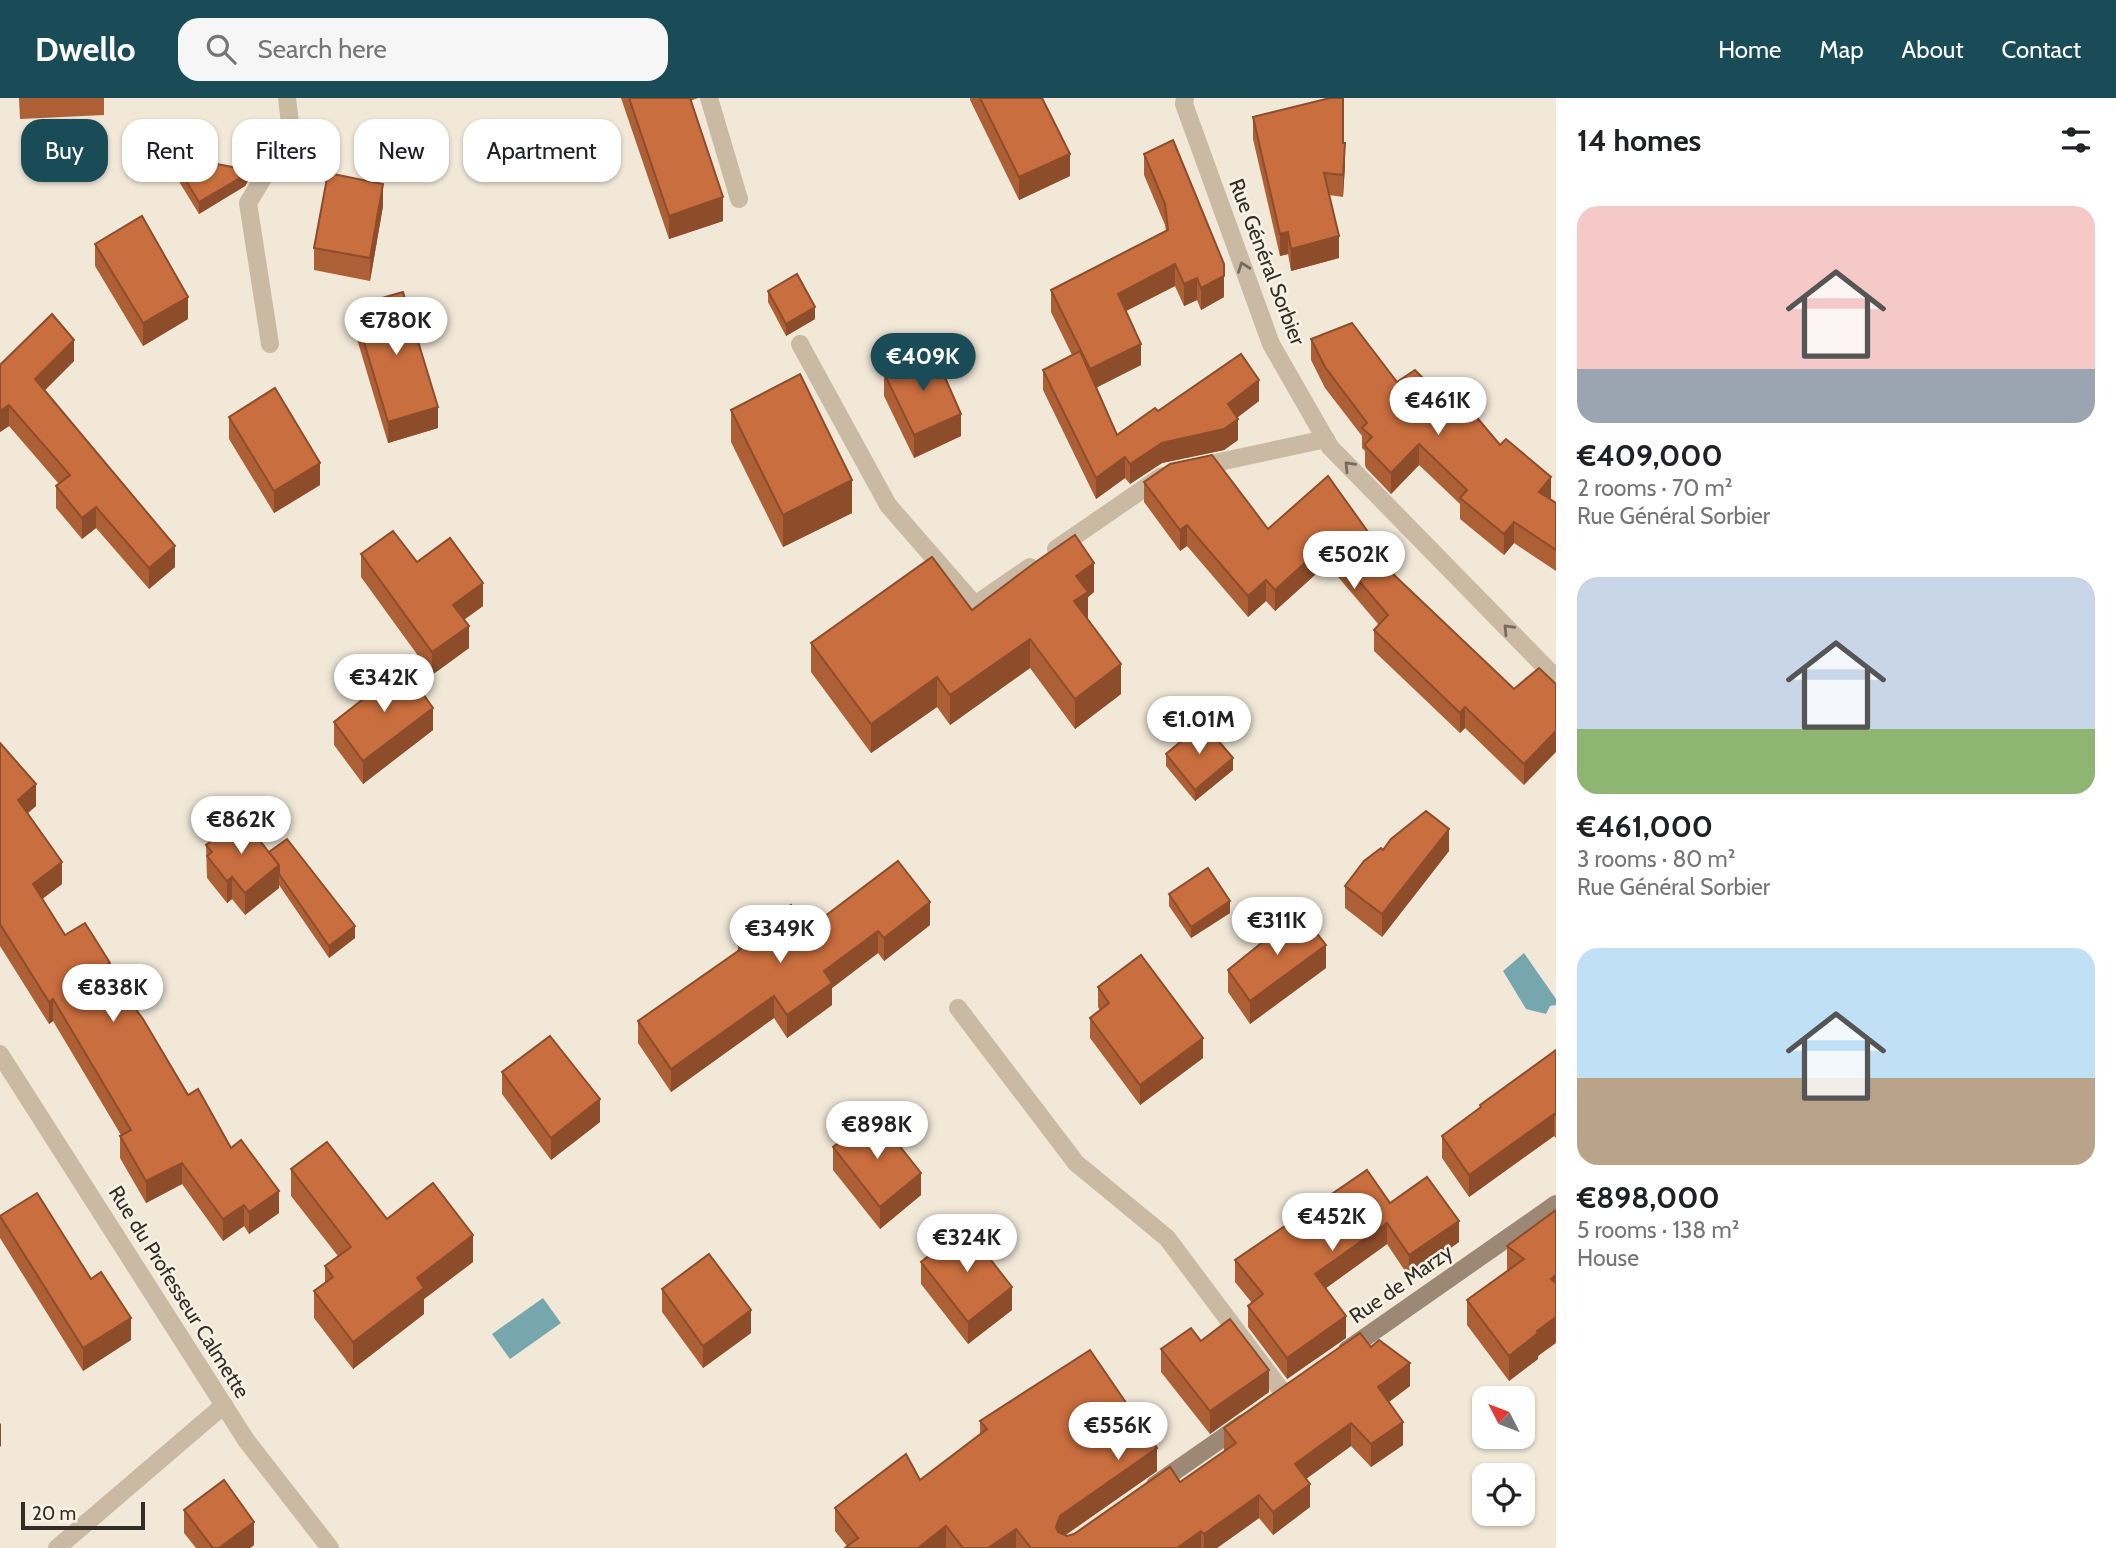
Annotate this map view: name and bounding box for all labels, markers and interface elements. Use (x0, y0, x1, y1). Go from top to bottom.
search box (178, 18, 668, 81)
text: Dwello (35, 29, 136, 69)
icon: search (202, 30, 240, 68)
text: Search here (258, 33, 387, 65)
text: Home (1718, 35, 1781, 64)
text: Map (1819, 35, 1864, 64)
text: About (1902, 35, 1964, 64)
text: Contact (2002, 35, 2081, 64)
chip: Buy (21, 119, 108, 182)
chip: Rent (122, 119, 218, 182)
chip: Filters (232, 119, 340, 182)
chip: New (354, 119, 449, 182)
chip: Apartment (463, 119, 621, 182)
icon: filters (2057, 121, 2095, 159)
text: 14 homes (1577, 122, 1701, 159)
street label: Rue Général Sorbier (1224, 175, 1311, 349)
icon: home (1773, 251, 1899, 377)
one-way arrow (1237, 262, 1251, 274)
pin: €780K (347, 298, 445, 357)
text: €780K (360, 306, 432, 334)
pin: €409K (874, 334, 972, 393)
text: €409K (887, 342, 959, 370)
pin: €461K (1389, 378, 1487, 437)
text: €461K (1406, 386, 1470, 414)
text: €409,000 (1577, 437, 1723, 474)
one-way arrow (1345, 461, 1358, 474)
text: 2 rooms · 70 m² (1577, 474, 1732, 502)
text: Rue Général Sorbier (1577, 502, 1770, 530)
pin: €502K (1305, 532, 1403, 591)
text: €502K (1319, 540, 1389, 568)
icon: home (1773, 622, 1899, 748)
one-way arrow (1504, 624, 1517, 637)
pin: €342K (335, 654, 433, 714)
text: €342K (350, 663, 418, 691)
pin: €1.01M (1142, 696, 1256, 756)
text: €1.01M (1163, 705, 1235, 733)
pin: €862K (192, 796, 290, 856)
text: €862K (207, 805, 275, 833)
text: €461,000 (1577, 808, 1713, 845)
text: 3 rooms · 80 m² (1577, 845, 1735, 873)
text: Rue Général Sorbier (1577, 873, 1770, 901)
pin: €311K (1228, 898, 1326, 957)
pin: €349K (731, 906, 829, 965)
text: €311K (1248, 906, 1306, 934)
text: €349K (746, 914, 814, 942)
pin: €838K (64, 964, 162, 1024)
text: €838K (78, 973, 148, 1001)
icon: home (1773, 993, 1899, 1119)
pin: €898K (828, 1102, 926, 1161)
text: €898K (842, 1110, 912, 1138)
text: €898,000 (1577, 1179, 1720, 1216)
street label: Rue du Professeur Calmette (104, 1181, 255, 1403)
pin: €452K (1283, 1194, 1381, 1253)
text: €452K (1298, 1202, 1366, 1230)
pin: €324K (918, 1214, 1016, 1274)
text: 5 rooms · 138 m² (1577, 1216, 1739, 1244)
text: €324K (933, 1223, 1001, 1251)
street label: Rue de Marzy (1344, 1239, 1457, 1328)
text: House (1577, 1244, 1639, 1272)
north arrow (1472, 1386, 1535, 1449)
map controls (1472, 1386, 1535, 1526)
pin: €556K (1069, 1402, 1167, 1462)
text: €556K (1085, 1411, 1151, 1439)
button: locate (1472, 1463, 1535, 1526)
scale bar (21, 1499, 145, 1531)
text: 20 m (32, 1502, 76, 1525)

